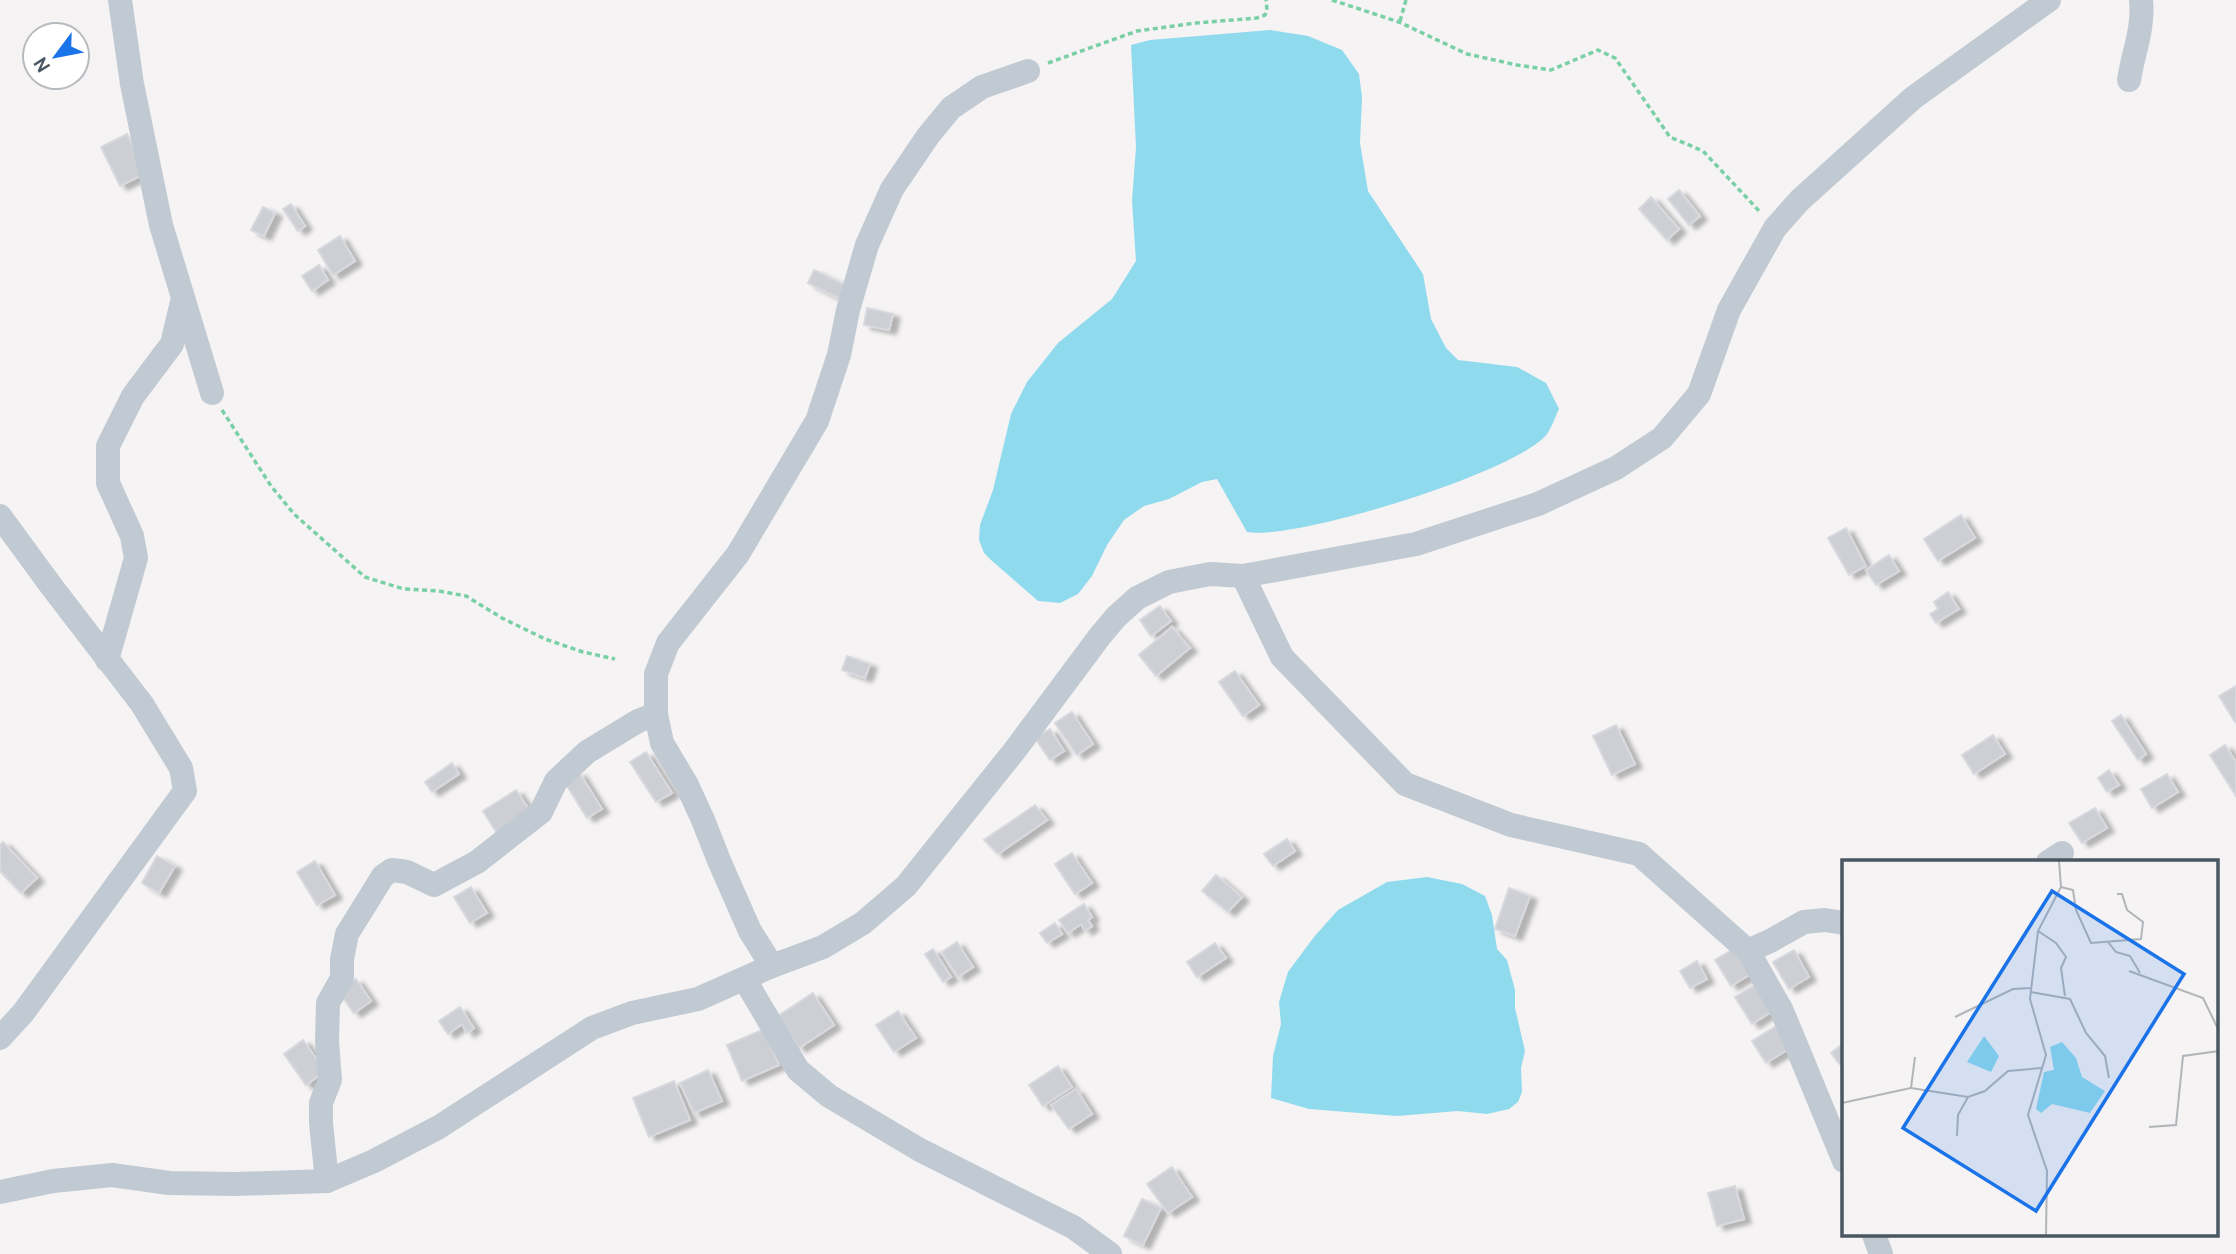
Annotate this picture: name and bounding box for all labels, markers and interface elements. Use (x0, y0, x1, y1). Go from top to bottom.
north arrow (21, 21, 91, 91)
text: N (29, 53, 55, 77)
inset map (1842, 860, 2218, 1236)

